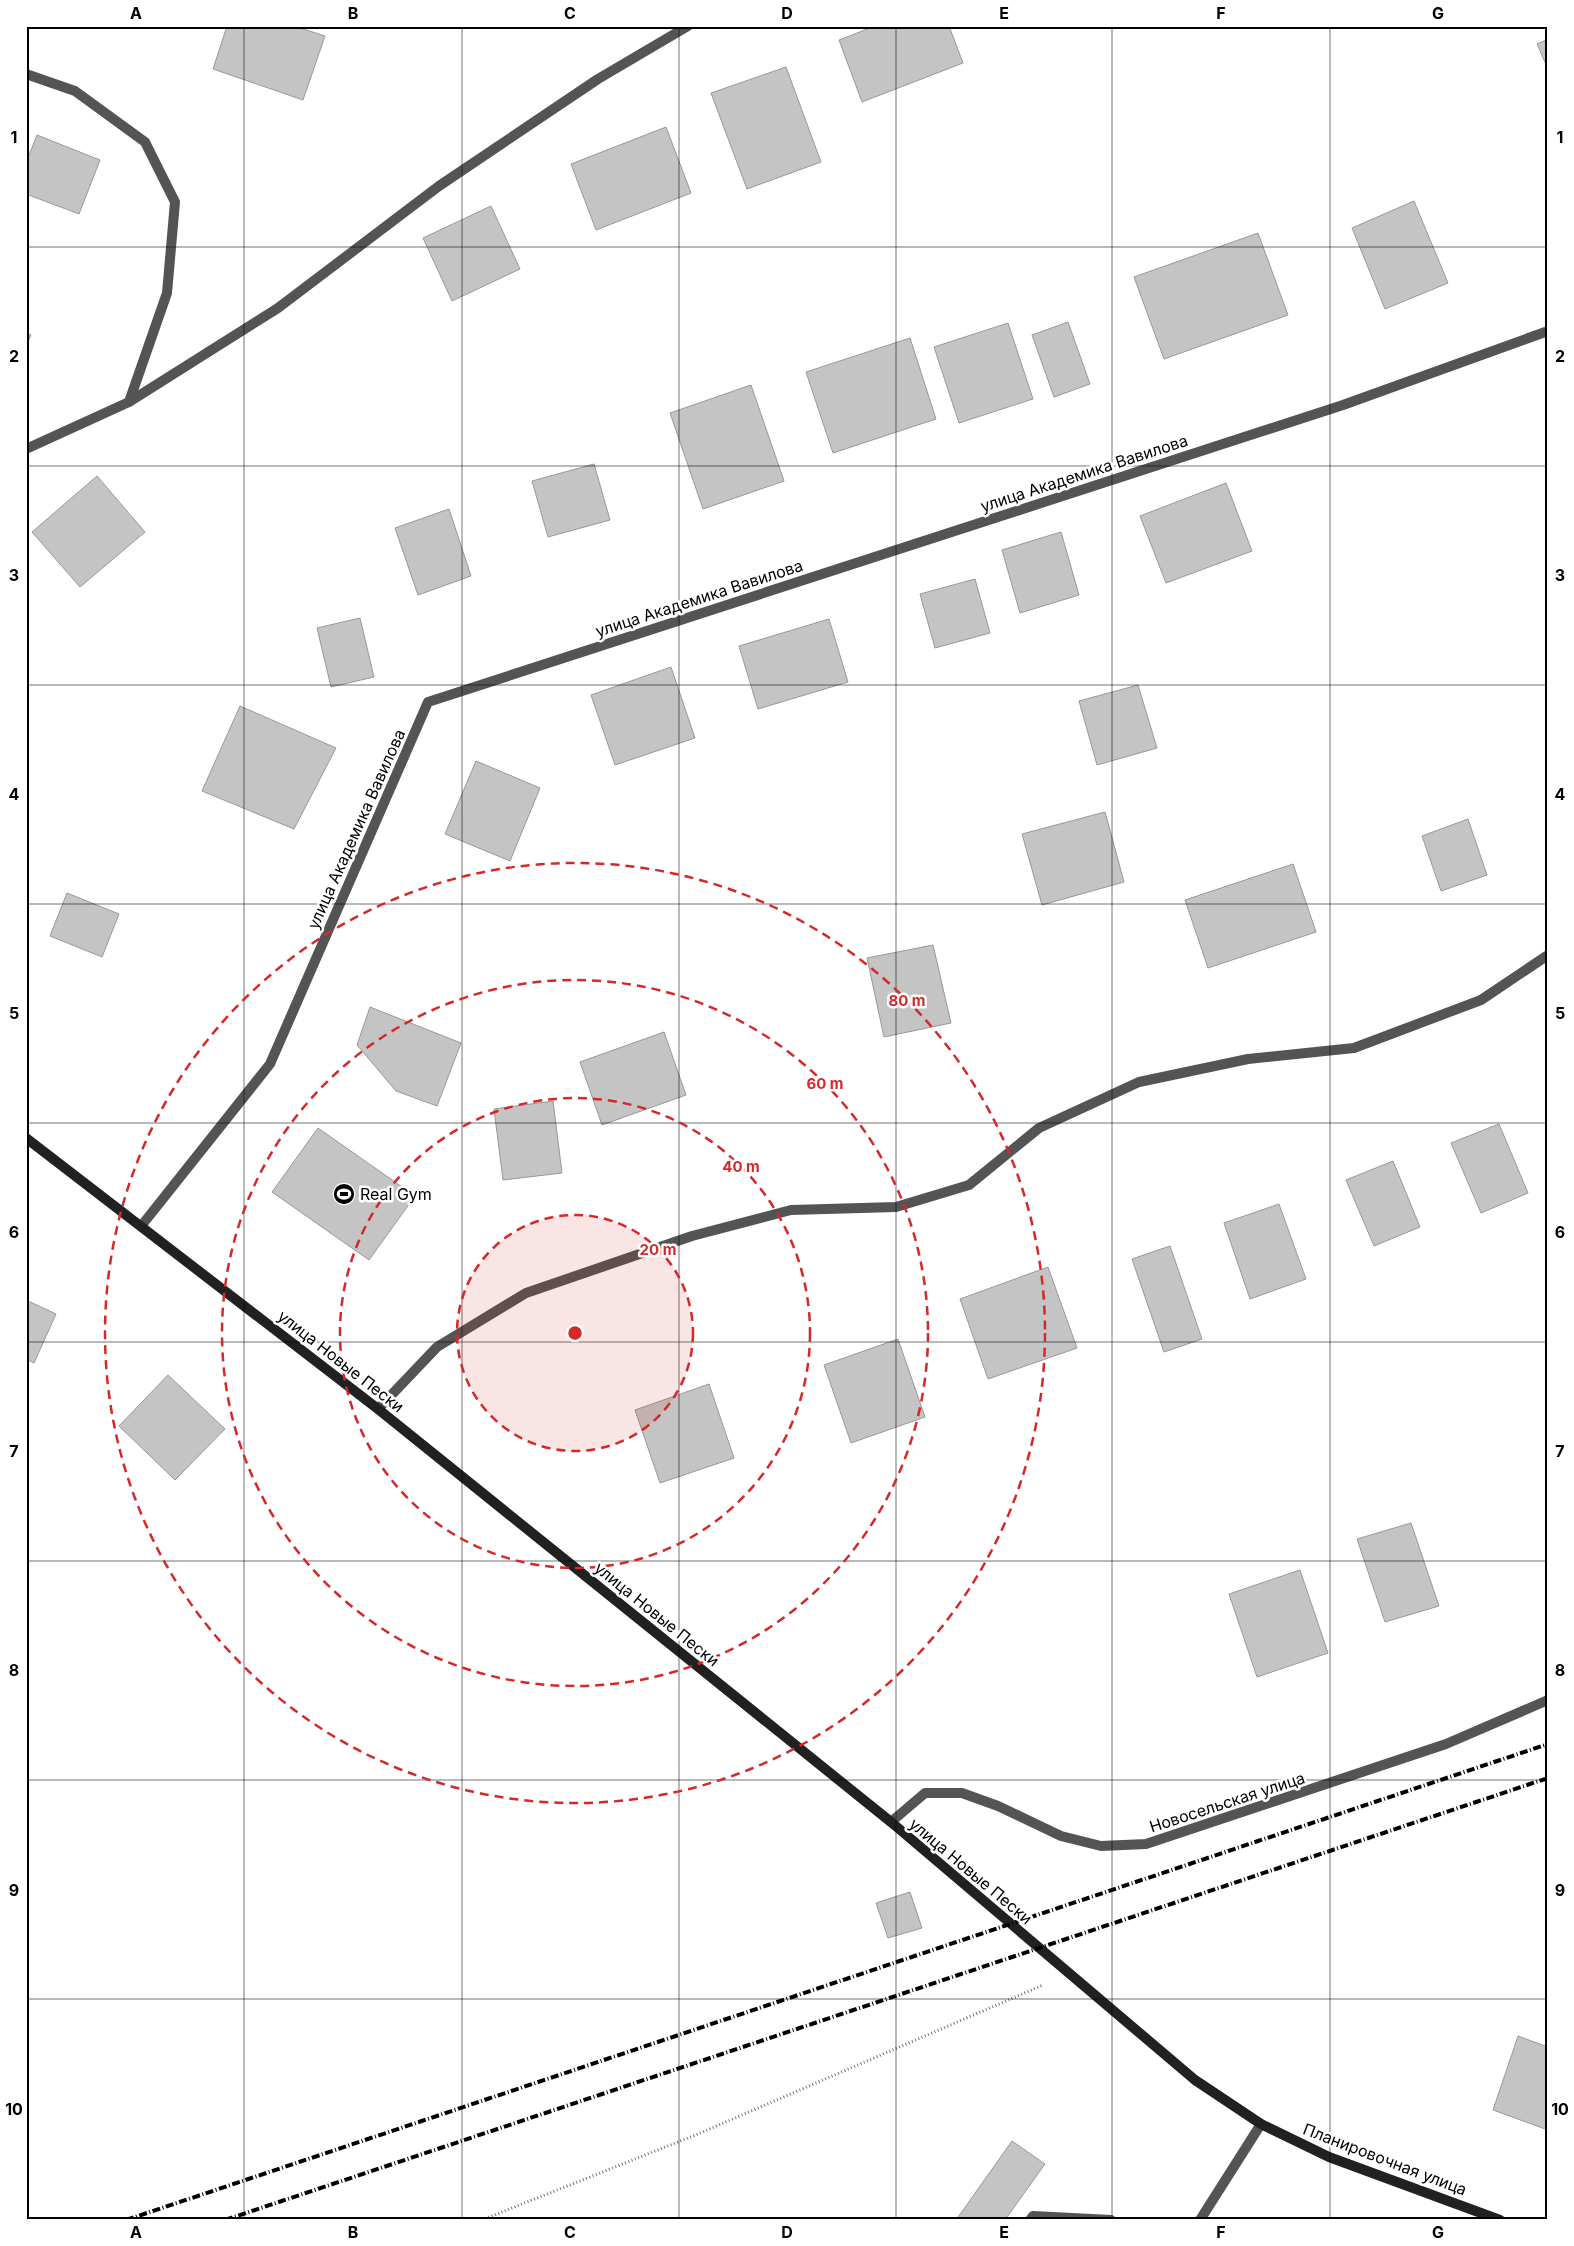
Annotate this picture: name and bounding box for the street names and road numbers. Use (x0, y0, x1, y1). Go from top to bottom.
street label: улица Академика Вавилова (978, 430, 1190, 516)
street label: улица Академика Вавилова (593, 555, 805, 641)
street label: улица Академика Вавилова (303, 726, 409, 932)
street label: улица Новые Пески (274, 1306, 408, 1416)
street label: улица Новые Пески (591, 1558, 723, 1670)
street label: Новосельская улица (1147, 1767, 1307, 1837)
street label: улица Новые Пески (905, 1814, 1037, 1928)
street label: Планировочная улица (1300, 2119, 1470, 2199)

